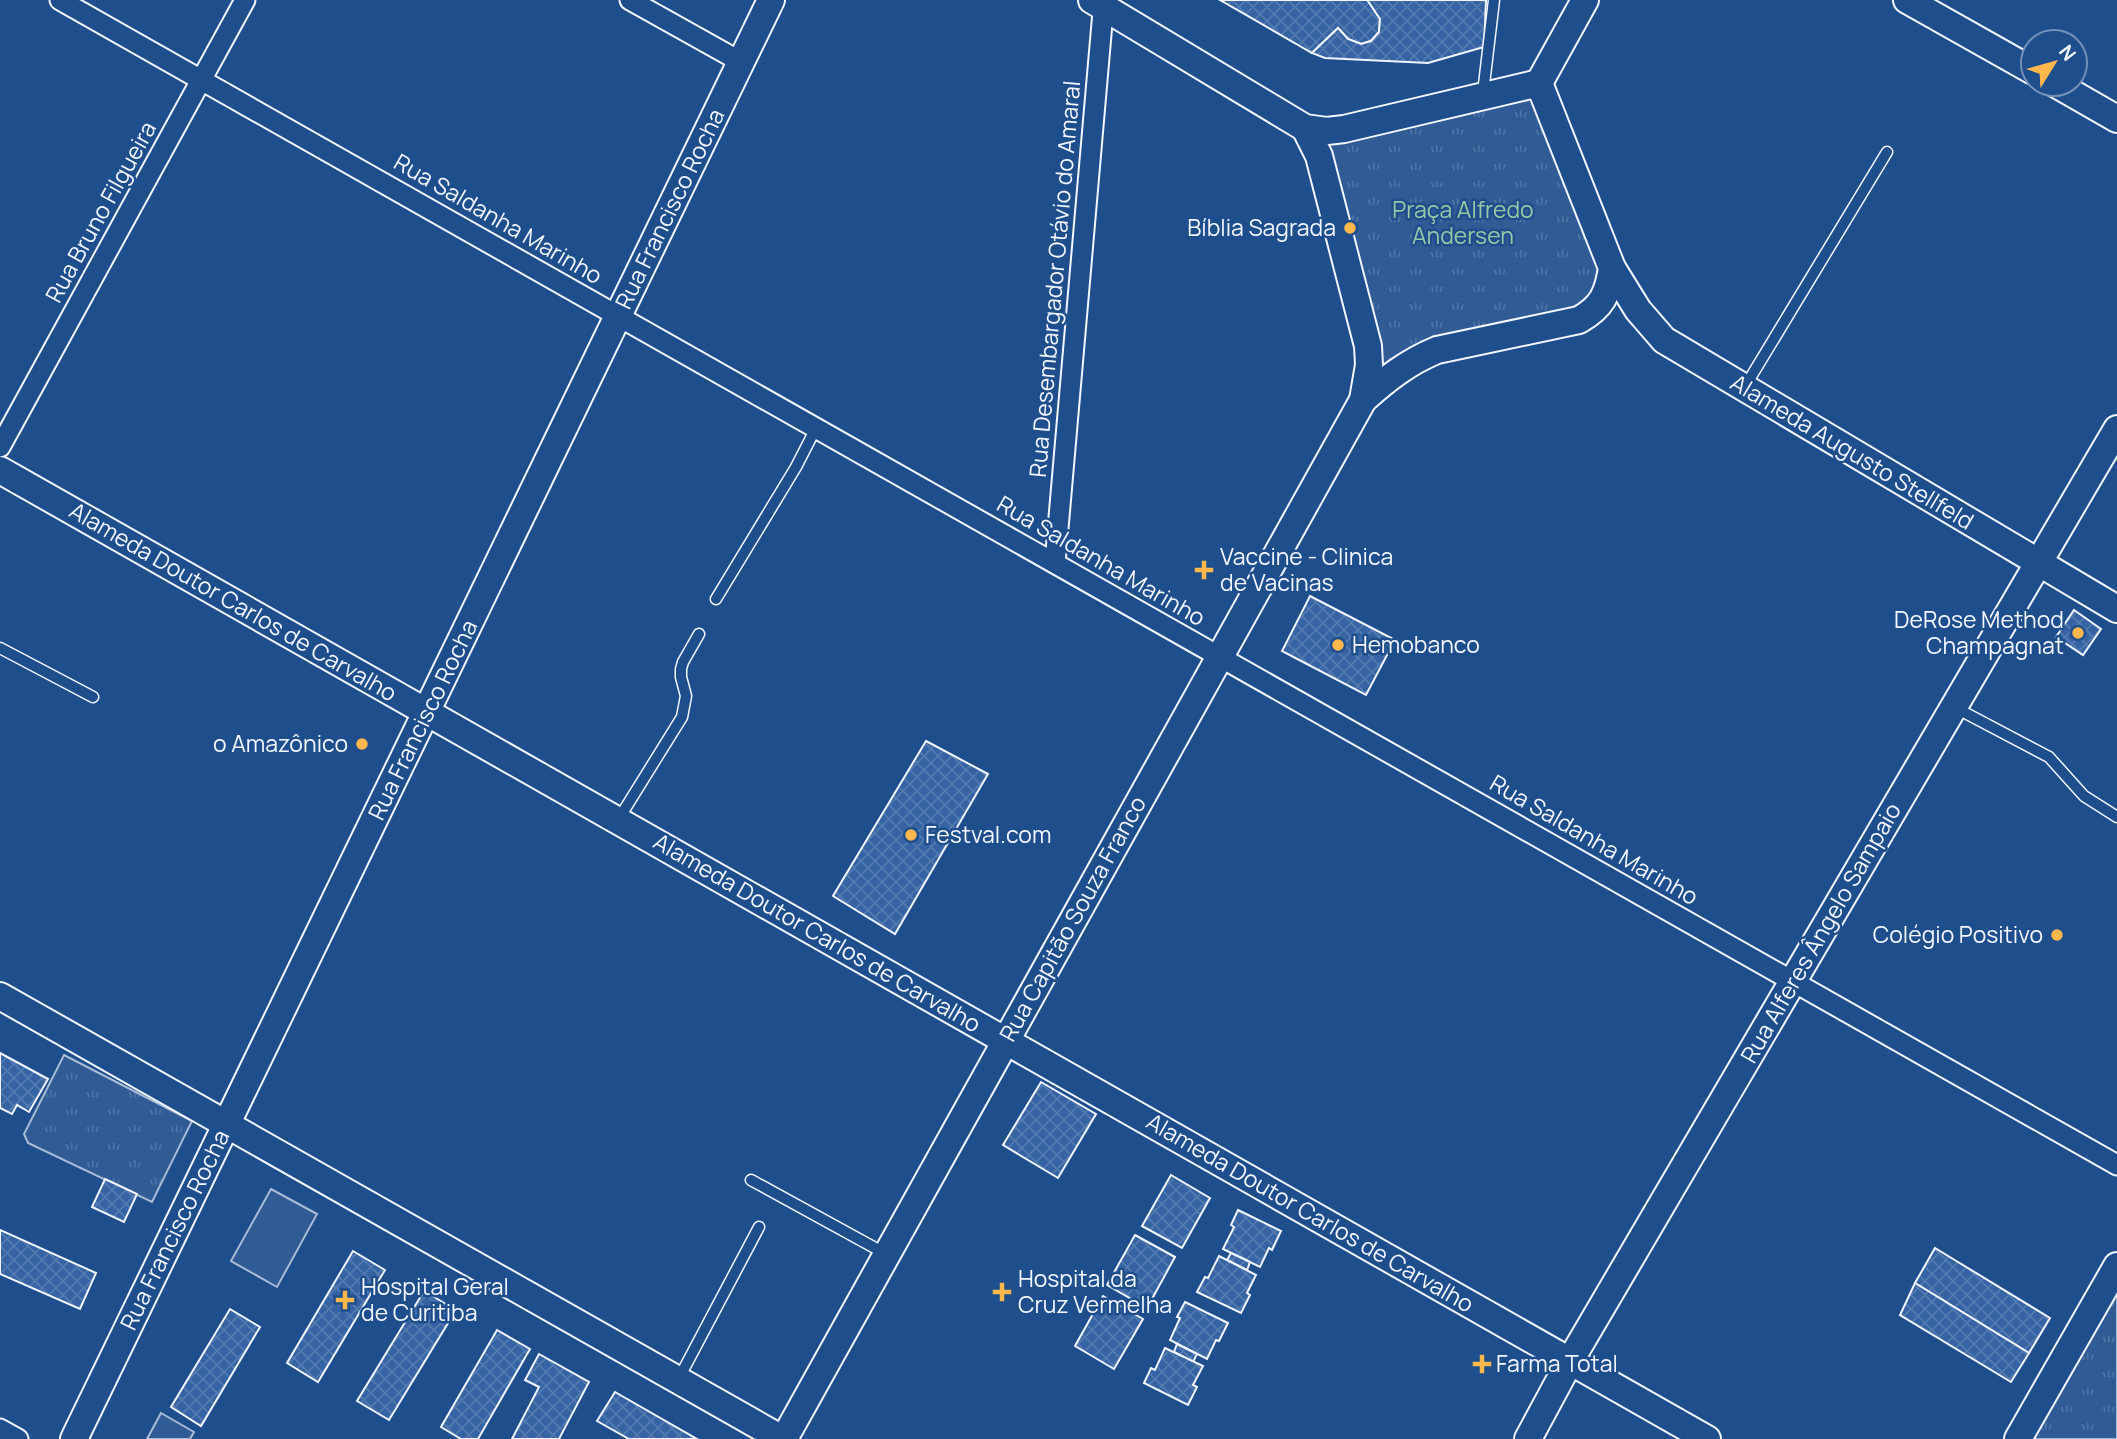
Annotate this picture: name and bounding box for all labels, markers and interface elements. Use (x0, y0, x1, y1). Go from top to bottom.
north arrow (2019, 28, 2089, 98)
text: N (2053, 39, 2082, 66)
street label: Rua Desembargador Otávio do Amaral (1021, 79, 1087, 479)
street label: Rua Francisco Rocha (607, 103, 731, 314)
street label: Rua Bruno Filgueira (37, 115, 163, 308)
street label: Rua Saldanha Marinho (388, 145, 609, 291)
park label: Praça Alfredo Andersen (1392, 193, 1534, 251)
place label: Bíblia Sagrada (1187, 211, 1336, 243)
marker: Bíblia Sagrada (1342, 220, 1358, 236)
street label: Alameda Augusto Stellfeld (1725, 366, 1980, 537)
street label: Rua Saldanha Marinho (991, 487, 1212, 633)
street label: Alameda Doutor Carlos de Carvalho (64, 494, 403, 708)
place label: Vaccine - Clinica de Vacinas (1220, 540, 1393, 598)
marker: Vaccine - Clinica de Vacinas (1194, 560, 1214, 580)
place label: DeRose Method Champagnat (1894, 603, 2064, 661)
street label: Rua Francisco Rocha (360, 614, 484, 825)
marker: DeRose Method Champagnat (2070, 625, 2086, 641)
place label: Hemobanco (1352, 628, 1480, 660)
marker: Hemobanco (1330, 637, 1346, 653)
place label: o Amazônico (213, 727, 348, 759)
marker: o Amazônico (354, 736, 370, 752)
street label: Rua Saldanha Marinho (1484, 766, 1705, 912)
street label: Rua Capitão Souza Franco (991, 790, 1153, 1047)
street label: Rua Alferes Ângelo Sampaio (1732, 797, 1908, 1068)
place label: Festval.com (925, 818, 1051, 850)
street label: Alameda Doutor Carlos de Carvalho (648, 825, 987, 1039)
marker: Festval.com (903, 827, 919, 843)
place label: Colégio Positivo (1873, 918, 2043, 950)
marker: Colégio Positivo (2049, 927, 2065, 943)
street label: Alameda Doutor Carlos de Carvalho (1141, 1105, 1480, 1319)
street label: Rua Francisco Rocha (112, 1124, 236, 1335)
place label: Hospital da Cruz Vermelha (1018, 1262, 1172, 1320)
place label: Hospital Geral de Curitiba (361, 1270, 509, 1328)
marker: Hospital da Cruz Vermelha (992, 1282, 1012, 1302)
marker: Hospital Geral de Curitiba (335, 1290, 355, 1310)
place label: Farma Total (1496, 1347, 1618, 1379)
marker: Farma Total (1474, 1356, 1490, 1372)

